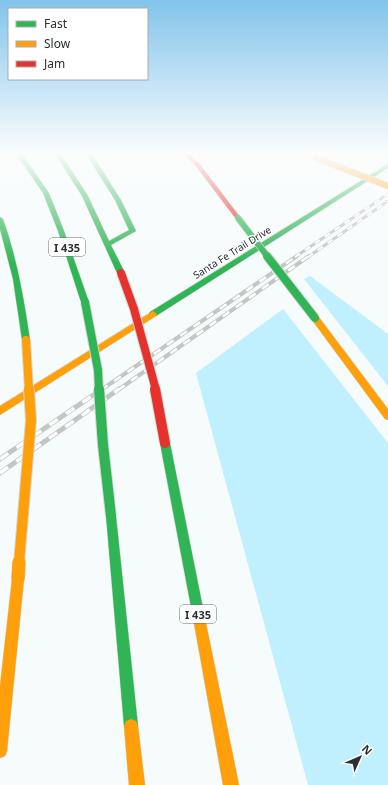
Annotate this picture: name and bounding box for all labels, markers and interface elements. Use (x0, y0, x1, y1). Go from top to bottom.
legend (8, 8, 148, 80)
text: Fast (44, 15, 68, 32)
text: Slow (44, 35, 71, 52)
text: Jam (43, 55, 65, 72)
street label: Santa Fe Trail Drive (190, 222, 274, 282)
road number: I 435 (49, 238, 85, 256)
road number: I 435 (180, 605, 216, 623)
north arrow (340, 737, 380, 777)
text: N (359, 741, 376, 758)

